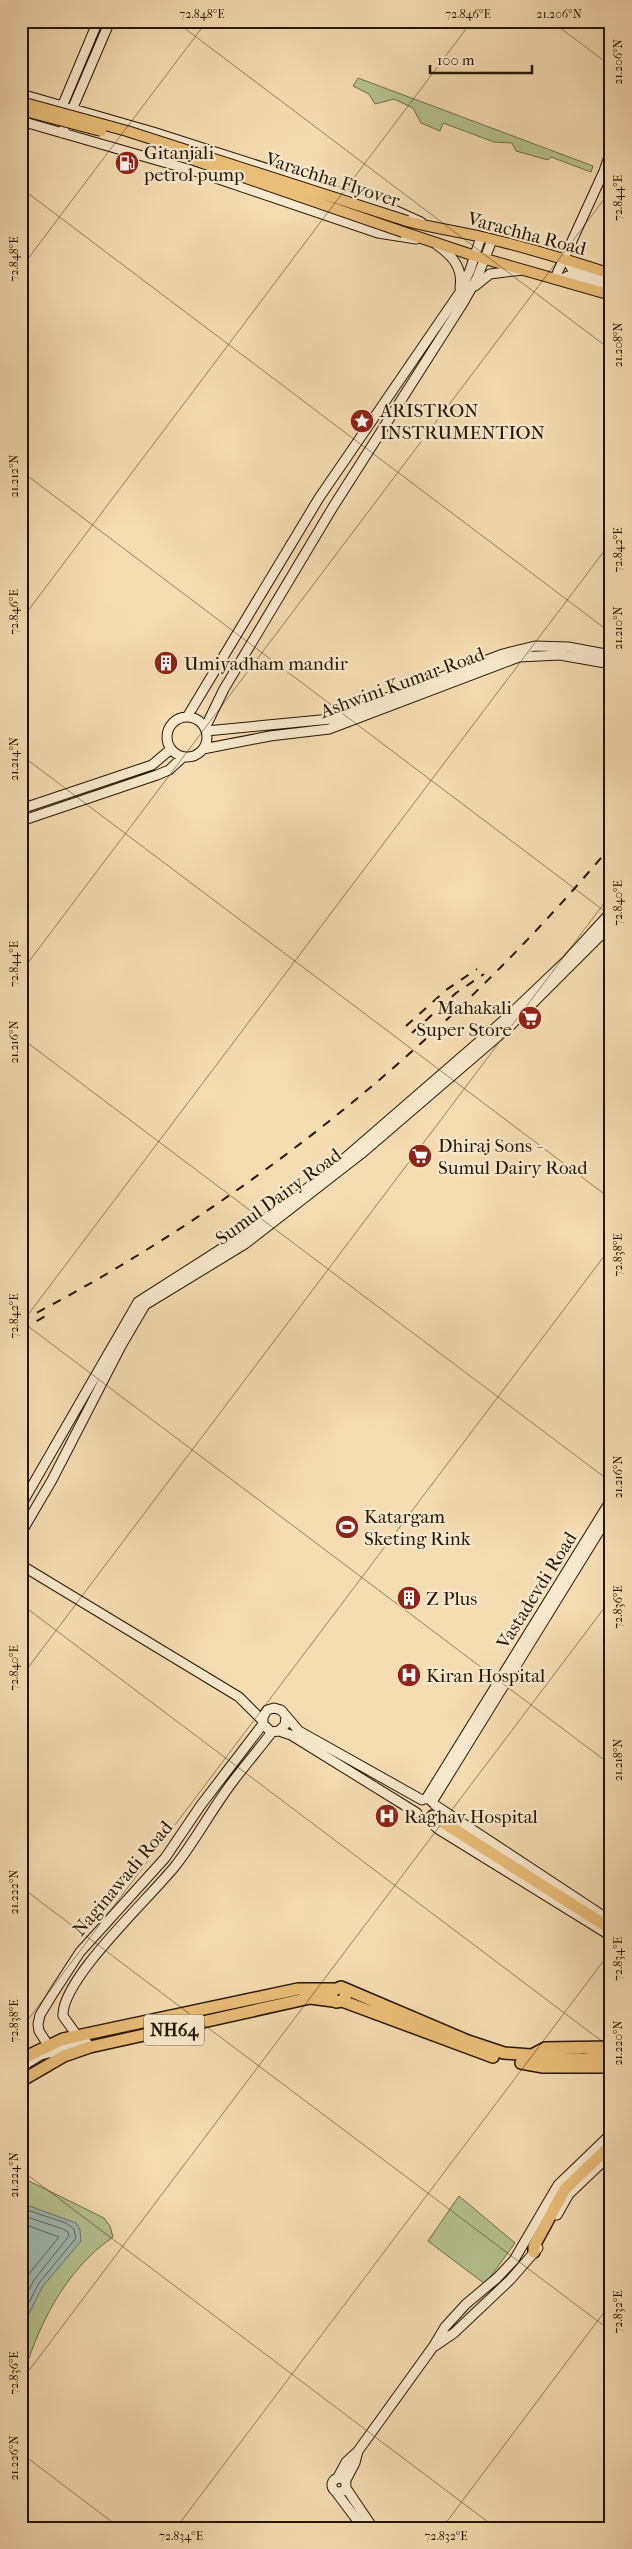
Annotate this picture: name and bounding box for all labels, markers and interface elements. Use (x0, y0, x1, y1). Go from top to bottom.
text: 72.848°E (179, 7, 225, 21)
text: 72.846°E (445, 7, 491, 21)
text: 21.206°N (536, 7, 582, 21)
text: 21.206°N (611, 39, 625, 85)
scale bar (430, 42, 532, 74)
text: 100 m (437, 51, 475, 69)
place label: Gitanjali petrol pump (143, 142, 244, 186)
street label: Varachha Flyover (262, 148, 404, 212)
fuel station icon: Gitanjali petrol pump (114, 150, 140, 176)
text: 72.844°E (611, 175, 625, 221)
street label: Varachha Road (464, 207, 589, 260)
text: 72.848°E (7, 236, 21, 282)
text: 21.208°N (611, 322, 625, 368)
place label: ARISTRON INSTRUMENTION (379, 400, 545, 444)
place icon: ARISTRON INSTRUMENTION (349, 408, 375, 434)
text: 21.212°N (7, 455, 21, 497)
text: 72.842°E (611, 527, 625, 573)
text: 72.846°E (7, 589, 21, 635)
text: 21.210°N (611, 606, 625, 650)
street label: Ashwini Kumar Road (316, 643, 488, 723)
building icon: Umiyadham mandir (153, 650, 179, 676)
place label: Umiyadham mandir (184, 653, 349, 675)
text: 21.214°N (7, 737, 21, 781)
text: 72.840°E (611, 880, 625, 926)
text: 72.844°E (7, 941, 21, 987)
place label: Mahakali Super Store (416, 997, 512, 1041)
supermarket icon: Mahakali Super Store (517, 1005, 543, 1031)
text: 21.216°N (7, 1020, 21, 1064)
place label: Dhiraj Sons - Sumul Dairy Road (438, 1135, 588, 1179)
supermarket icon: Dhiraj Sons - Sumul Dairy Road (407, 1143, 433, 1169)
street label: Sumul Dairy Road (212, 1144, 346, 1250)
text: 72.838°E (611, 1234, 625, 1276)
text: 72.842°E (7, 1293, 21, 1339)
text: 21.216°N (611, 1455, 625, 1499)
place label: Katargam Sketing Rink (364, 1506, 471, 1550)
sports icon: Katargam Sketing Rink (334, 1514, 360, 1540)
street label: Vastadevdi Road (492, 1528, 582, 1654)
building icon: Z Plus (396, 1585, 422, 1611)
text: 72.836°E (611, 1585, 625, 1629)
place label: Z Plus (426, 1588, 477, 1610)
text: 72.840°E (7, 1645, 21, 1691)
hospital icon: Kiran Hospital (396, 1662, 422, 1688)
place label: Kiran Hospital (426, 1665, 545, 1687)
text: 21.218°N (611, 1739, 625, 1781)
hospital icon: Raghav Hospital (374, 1803, 400, 1829)
place label: Raghav Hospital (404, 1806, 538, 1828)
street label: Naginawadi Road (68, 1816, 178, 1941)
text: 21.222°N (7, 1870, 21, 1914)
text: 72.834°E (611, 1937, 625, 1981)
text: 72.838°E (7, 2000, 21, 2042)
road number: NH64 (144, 2014, 204, 2046)
text: 21.220°N (611, 2020, 625, 2066)
text: 21.224°N (7, 2152, 21, 2198)
text: 72.832°E (611, 2290, 625, 2334)
text: 72.836°E (7, 2351, 21, 2395)
text: 21.226°N (7, 2435, 21, 2481)
text: 72.834°E (159, 2529, 203, 2543)
text: 72.832°E (424, 2529, 468, 2543)

